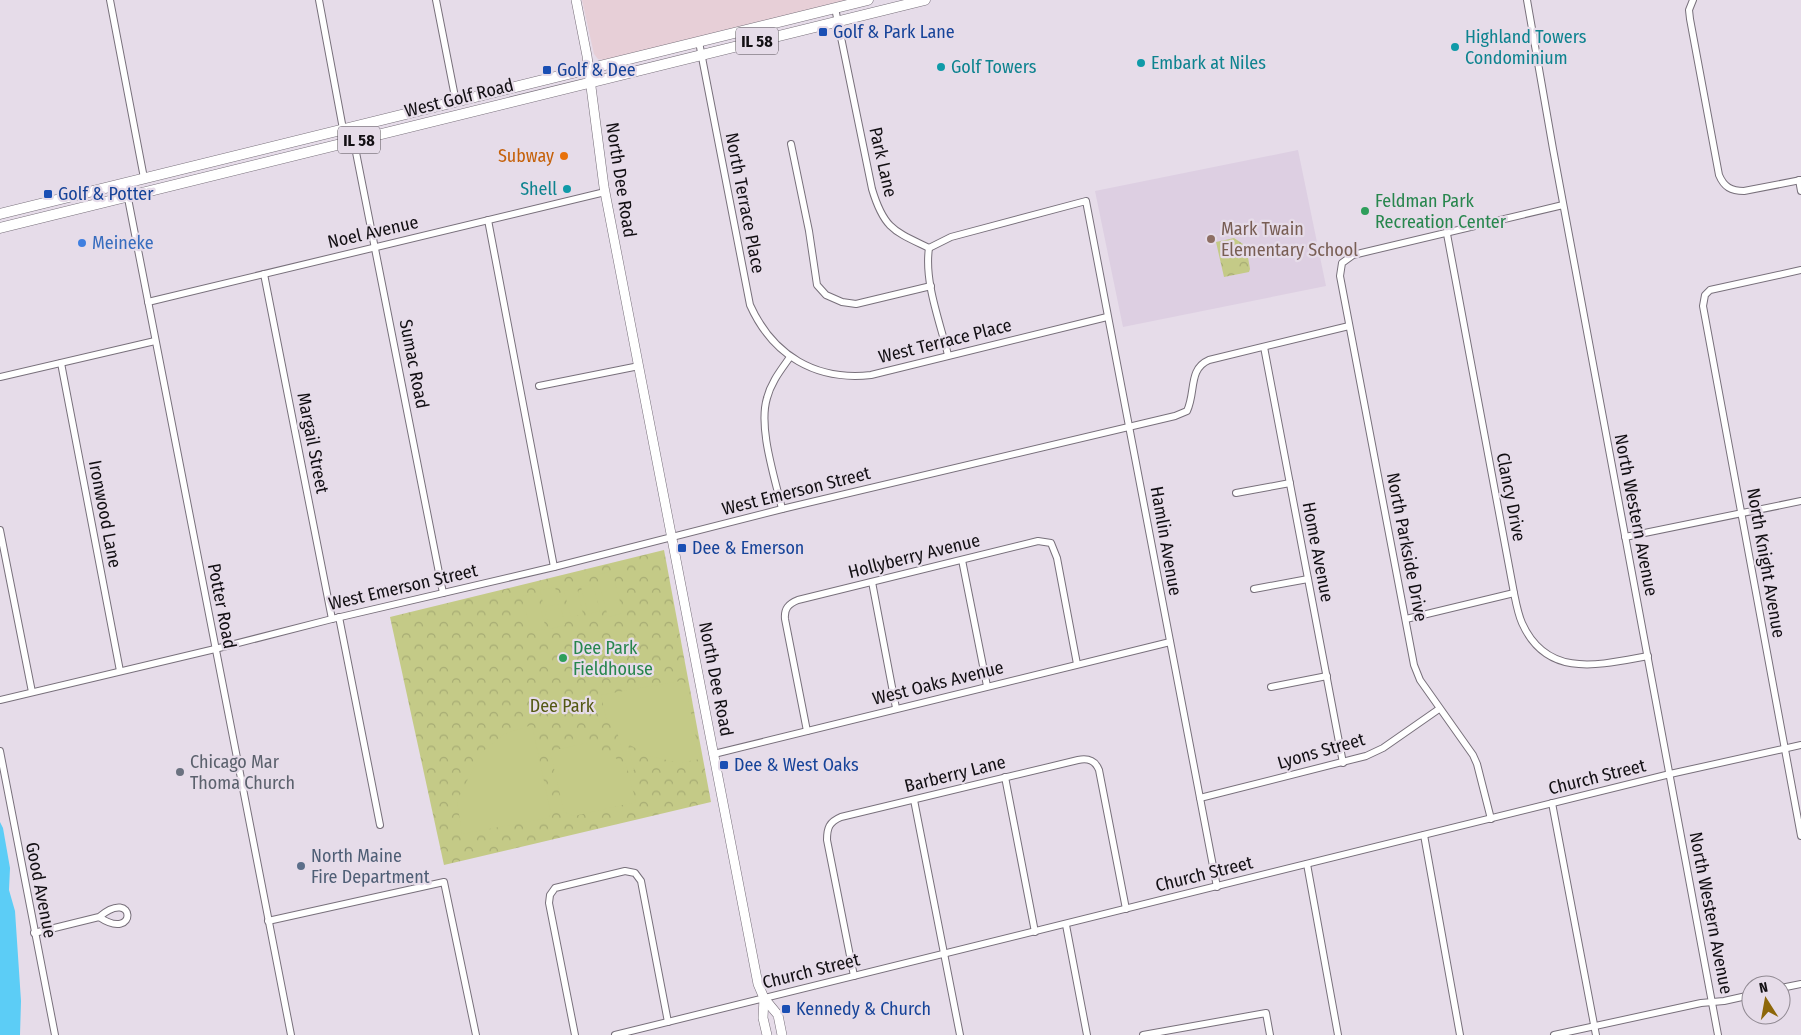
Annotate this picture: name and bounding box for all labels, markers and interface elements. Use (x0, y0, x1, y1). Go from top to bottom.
place label: Golf & Park Lane (833, 21, 955, 43)
marker: Golf & Park Lane (817, 26, 829, 38)
place label: Highland Towers Condominium (1465, 26, 1587, 69)
road number: IL 58 (736, 27, 778, 54)
marker: Highland Towers Condominium (1449, 41, 1461, 53)
place label: Embark at Niles (1151, 52, 1266, 74)
place label: Golf Towers (951, 56, 1037, 78)
marker: Embark at Niles (1135, 57, 1147, 69)
place label: Golf & Dee (557, 59, 636, 81)
marker: Golf Towers (935, 61, 947, 73)
marker: Golf & Dee (541, 64, 553, 76)
street label: West Golf Road (402, 74, 516, 122)
street label: North Dee Road (601, 121, 641, 239)
street label: Park Lane (864, 125, 902, 199)
road number: IL 58 (338, 126, 380, 154)
street label: North Terrace Place (721, 131, 769, 275)
place label: Subway (498, 145, 554, 167)
marker: Subway (558, 150, 570, 162)
place label: Shell (520, 178, 557, 200)
place label: Golf & Potter (58, 183, 154, 205)
marker: Shell (561, 183, 573, 195)
marker: Golf & Potter (42, 188, 54, 200)
place label: Feldman Park Recreation Center (1375, 190, 1507, 233)
marker: Feldman Park Recreation Center (1359, 205, 1371, 217)
street label: Noel Avenue (326, 211, 421, 253)
place label: Mark Twain Elementary School (1221, 218, 1358, 261)
place label: Meineke (92, 232, 154, 254)
marker: Mark Twain Elementary School (1205, 233, 1217, 245)
marker: Meineke (76, 237, 88, 249)
street label: West Terrace Place (876, 314, 1014, 368)
street label: Sumac Road (395, 318, 433, 410)
street label: Margail Street (292, 391, 334, 495)
street label: North Western Avenue (1609, 432, 1663, 598)
street label: Clancy Drive (1492, 451, 1530, 543)
street label: Ironwood Lane (84, 458, 126, 570)
street label: West Emerson Street (720, 462, 873, 520)
street label: North Parkside Drive (1382, 471, 1432, 623)
street label: Hamlin Avenue (1146, 485, 1186, 598)
street label: North Knight Avenue (1742, 486, 1790, 640)
street label: Home Avenue (1298, 500, 1338, 604)
street label: Hollyberry Avenue (846, 529, 982, 583)
place label: Dee & Emerson (692, 537, 804, 559)
marker: Dee & Emerson (676, 542, 688, 554)
street label: West Emerson Street (326, 559, 480, 615)
street label: Potter Road (203, 561, 241, 651)
street label: North Dee Road (694, 620, 738, 738)
place label: Dee Park Fieldhouse (573, 637, 653, 680)
marker: Dee Park Fieldhouse (557, 652, 569, 664)
street label: West Oaks Avenue (870, 656, 1006, 710)
park label: Dee Park (530, 695, 595, 717)
street label: Lyons Street (1275, 728, 1367, 774)
place label: Chicago Mar Thoma Church (190, 751, 295, 794)
street label: Barberry Lane (902, 751, 1008, 797)
place label: Dee & West Oaks (734, 754, 859, 776)
street label: Church Street (1546, 754, 1648, 800)
marker: Dee & West Oaks (718, 759, 730, 771)
marker: Chicago Mar Thoma Church (174, 766, 186, 778)
street label: North Western Avenue (1684, 830, 1738, 996)
street label: Good Avenue (21, 840, 61, 940)
place label: North Maine Fire Department (311, 845, 430, 888)
street label: Church Street (1153, 851, 1255, 897)
marker: North Maine Fire Department (295, 860, 307, 872)
street label: Church Street (760, 948, 862, 994)
north arrow (1741, 975, 1791, 1025)
text: N (1758, 979, 1769, 997)
place label: Kennedy & Church (796, 998, 931, 1020)
marker: Kennedy & Church (780, 1003, 792, 1015)

